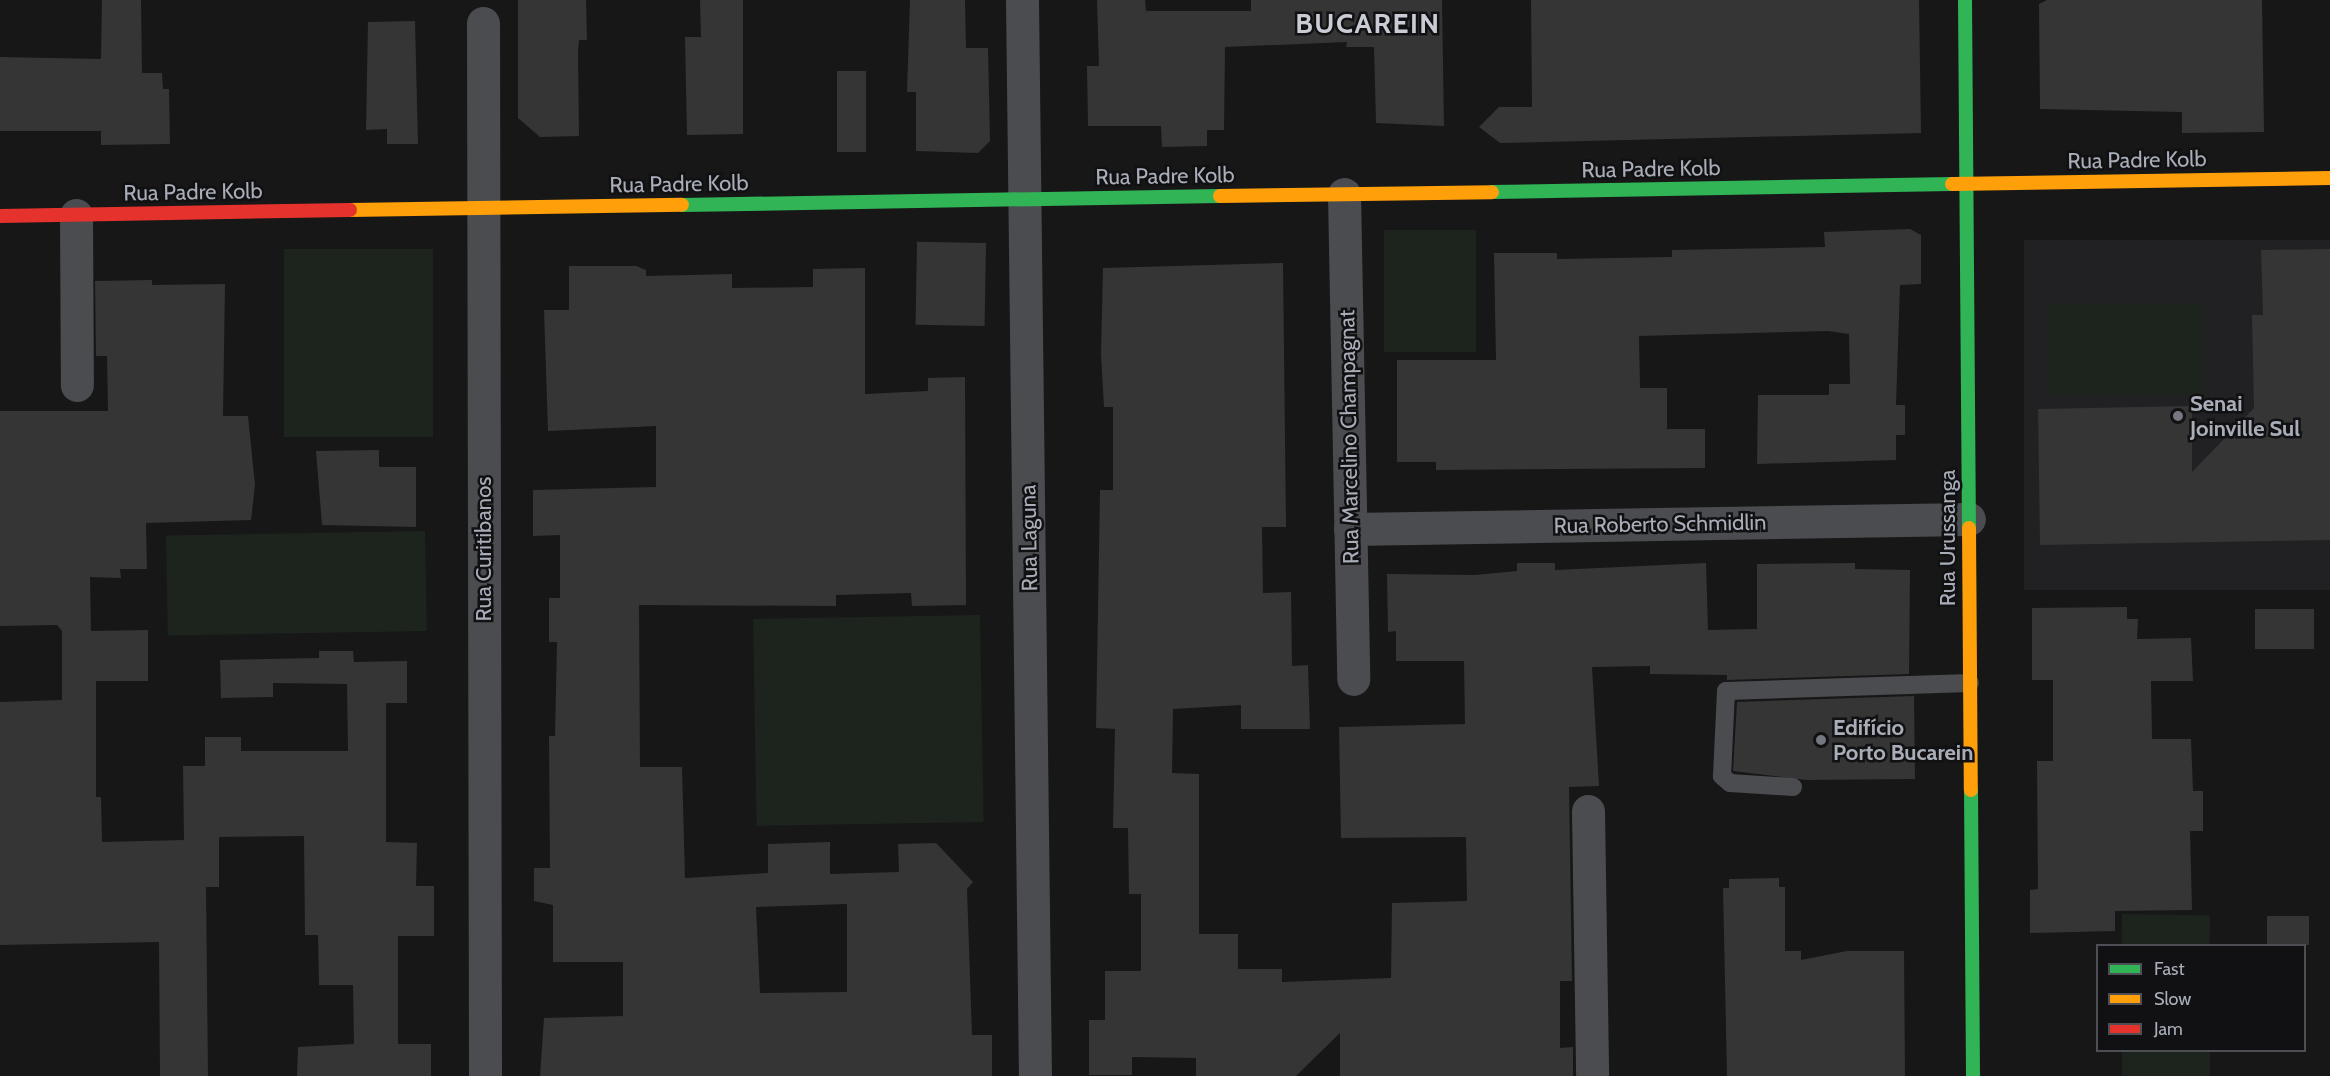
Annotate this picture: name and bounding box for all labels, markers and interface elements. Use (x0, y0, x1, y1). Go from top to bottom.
district label: BUCAREIN (1295, 6, 1441, 40)
street label: Rua Padre Kolb (2067, 146, 2207, 174)
street label: Rua Padre Kolb (1581, 155, 1721, 183)
street label: Rua Padre Kolb (1095, 162, 1235, 190)
street label: Rua Padre Kolb (609, 170, 749, 198)
street label: Rua Padre Kolb (123, 178, 263, 206)
street label: Rua Marcelino Champagnat (1334, 310, 1364, 564)
place label: Senai Joinville Sul (2190, 390, 2300, 442)
marker: Senai Joinville Sul (2171, 409, 2185, 423)
street label: Rua Urussanga (1935, 470, 1961, 606)
street label: Rua Curitibanos (471, 477, 497, 621)
street label: Rua Laguna (1015, 484, 1043, 592)
street label: Rua Roberto Schmidlin (1553, 509, 1767, 539)
place label: Edifício Porto Bucarein (1833, 714, 1973, 766)
marker: Edifício Porto Bucarein (1814, 733, 1828, 747)
legend (2096, 944, 2306, 1052)
text: Fast (2154, 958, 2185, 980)
text: Slow (2154, 988, 2191, 1010)
text: Jam (2154, 1018, 2183, 1040)

